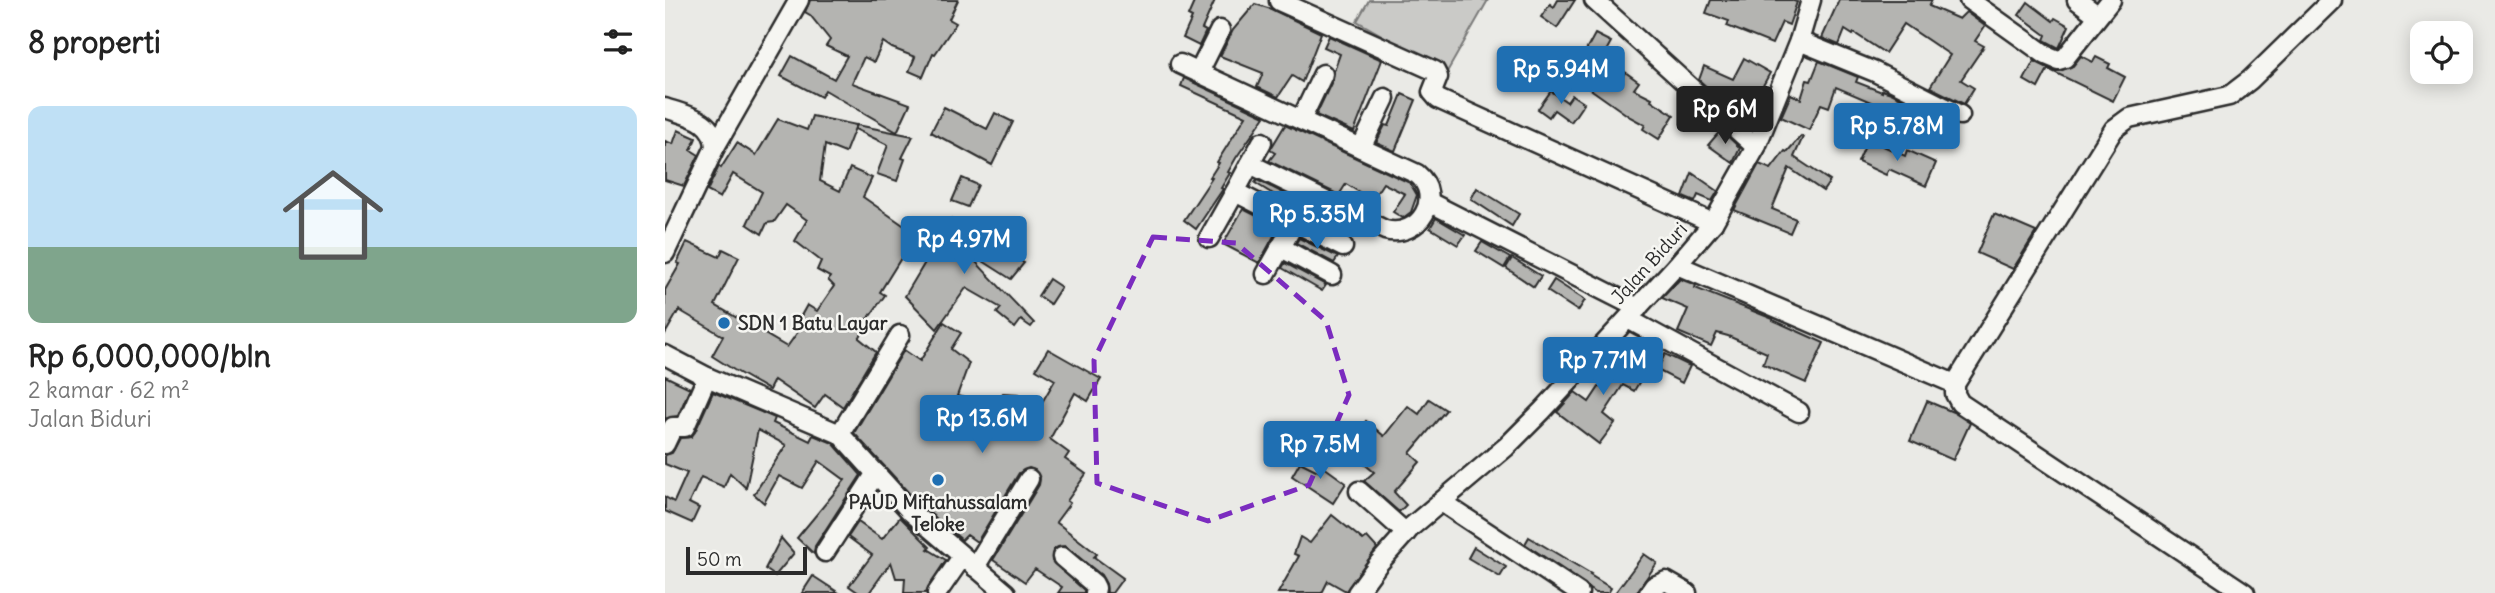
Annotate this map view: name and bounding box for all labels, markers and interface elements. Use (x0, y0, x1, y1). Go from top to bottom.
map controls (2410, 21, 2473, 84)
button: locate (2410, 21, 2473, 84)
text: 8 properti (28, 23, 161, 61)
icon: filters (599, 23, 637, 61)
pin: Rp 5.94M (1489, 46, 1633, 106)
text: Rp 5.94M (1513, 54, 1609, 83)
pin: Rp 6M (1676, 86, 1774, 146)
text: Rp 6M (1692, 94, 1758, 123)
pin: Rp 5.78M (1825, 104, 1969, 163)
text: Rp 5.78M (1850, 111, 1944, 140)
icon: home (270, 152, 396, 278)
pin: Rp 5.35M (1245, 191, 1389, 251)
text: Rp 5.35M (1269, 199, 1365, 228)
pin: Rp 4.97M (892, 216, 1036, 276)
street label: Jalan Biduri (1606, 217, 1692, 309)
text: Rp 4.97M (917, 224, 1011, 253)
place label: SDN 1 Batu Layar (738, 311, 888, 335)
marker: SDN 1 Batu Layar (716, 315, 732, 331)
text: Rp 6,000,000/bln (28, 337, 271, 375)
pin: Rp 7.71M (1531, 338, 1675, 397)
text: Rp 7.71M (1559, 345, 1647, 374)
text: 2 kamar · 62 m² (28, 375, 190, 404)
pin: Rp 13.6M (910, 396, 1054, 455)
text: Rp 13.6M (936, 403, 1028, 432)
text: Jalan Biduri (28, 404, 152, 433)
pin: Rp 7.5M (1255, 421, 1385, 481)
text: Rp 7.5M (1279, 429, 1361, 458)
marker: PAUD Miftahussalam Teloke (930, 472, 946, 488)
place label: PAUD Miftahussalam Teloke (849, 490, 1028, 536)
scale bar (686, 544, 807, 576)
text: 50 m (697, 547, 742, 571)

